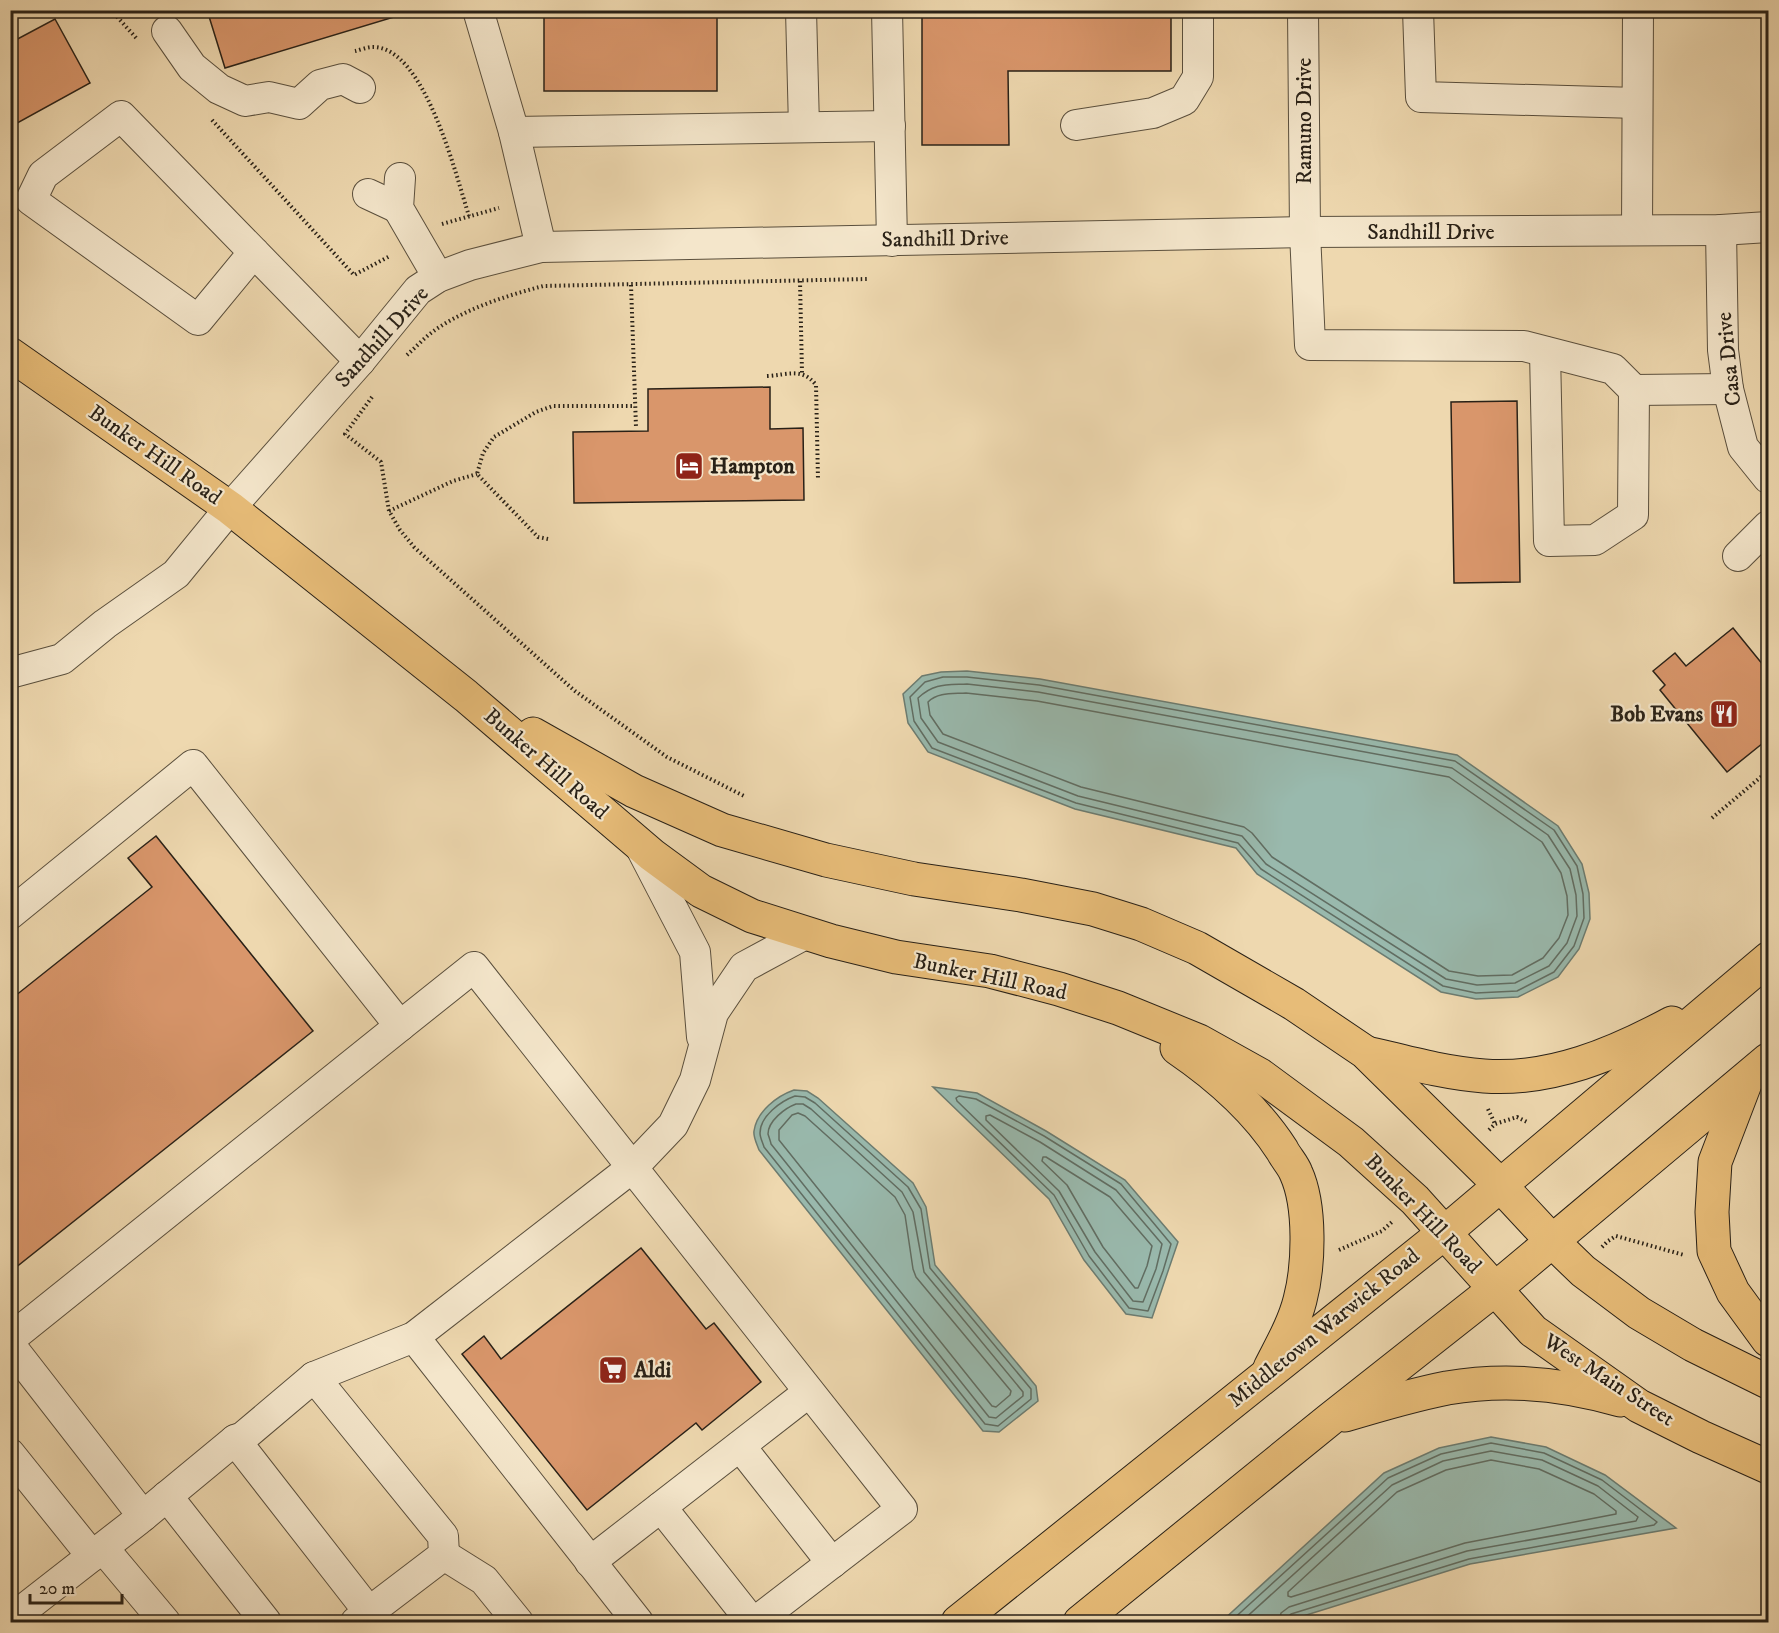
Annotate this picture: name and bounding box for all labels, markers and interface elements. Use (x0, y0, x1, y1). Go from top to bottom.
street label: Ramuno Drive (1291, 58, 1318, 184)
street label: Sandhill Drive (1367, 219, 1495, 246)
street label: Sandhill Drive (881, 224, 1009, 254)
street label: Sandhill Drive (329, 281, 435, 393)
street label: Casa Drive (1711, 311, 1747, 407)
street label: Bunker Hill Road (83, 399, 227, 511)
hotel icon: Hampton (673, 450, 705, 482)
place label: Hampton (710, 453, 795, 480)
restaurant icon: Bob Evans (1708, 698, 1740, 730)
place label: Bob Evans (1610, 701, 1704, 728)
street label: Bunker Hill Road (478, 703, 614, 826)
street label: Bunker Hill Road (911, 948, 1069, 1006)
street label: Bunker Hill Road (1359, 1148, 1487, 1280)
street label: Middletown Warwick Road (1223, 1243, 1425, 1413)
street label: West Main Street (1538, 1327, 1680, 1432)
supermarket icon: Aldi (597, 1354, 629, 1386)
place label: Aldi (633, 1357, 672, 1384)
scale bar (30, 1567, 122, 1605)
text: 20 m (39, 1578, 75, 1600)

